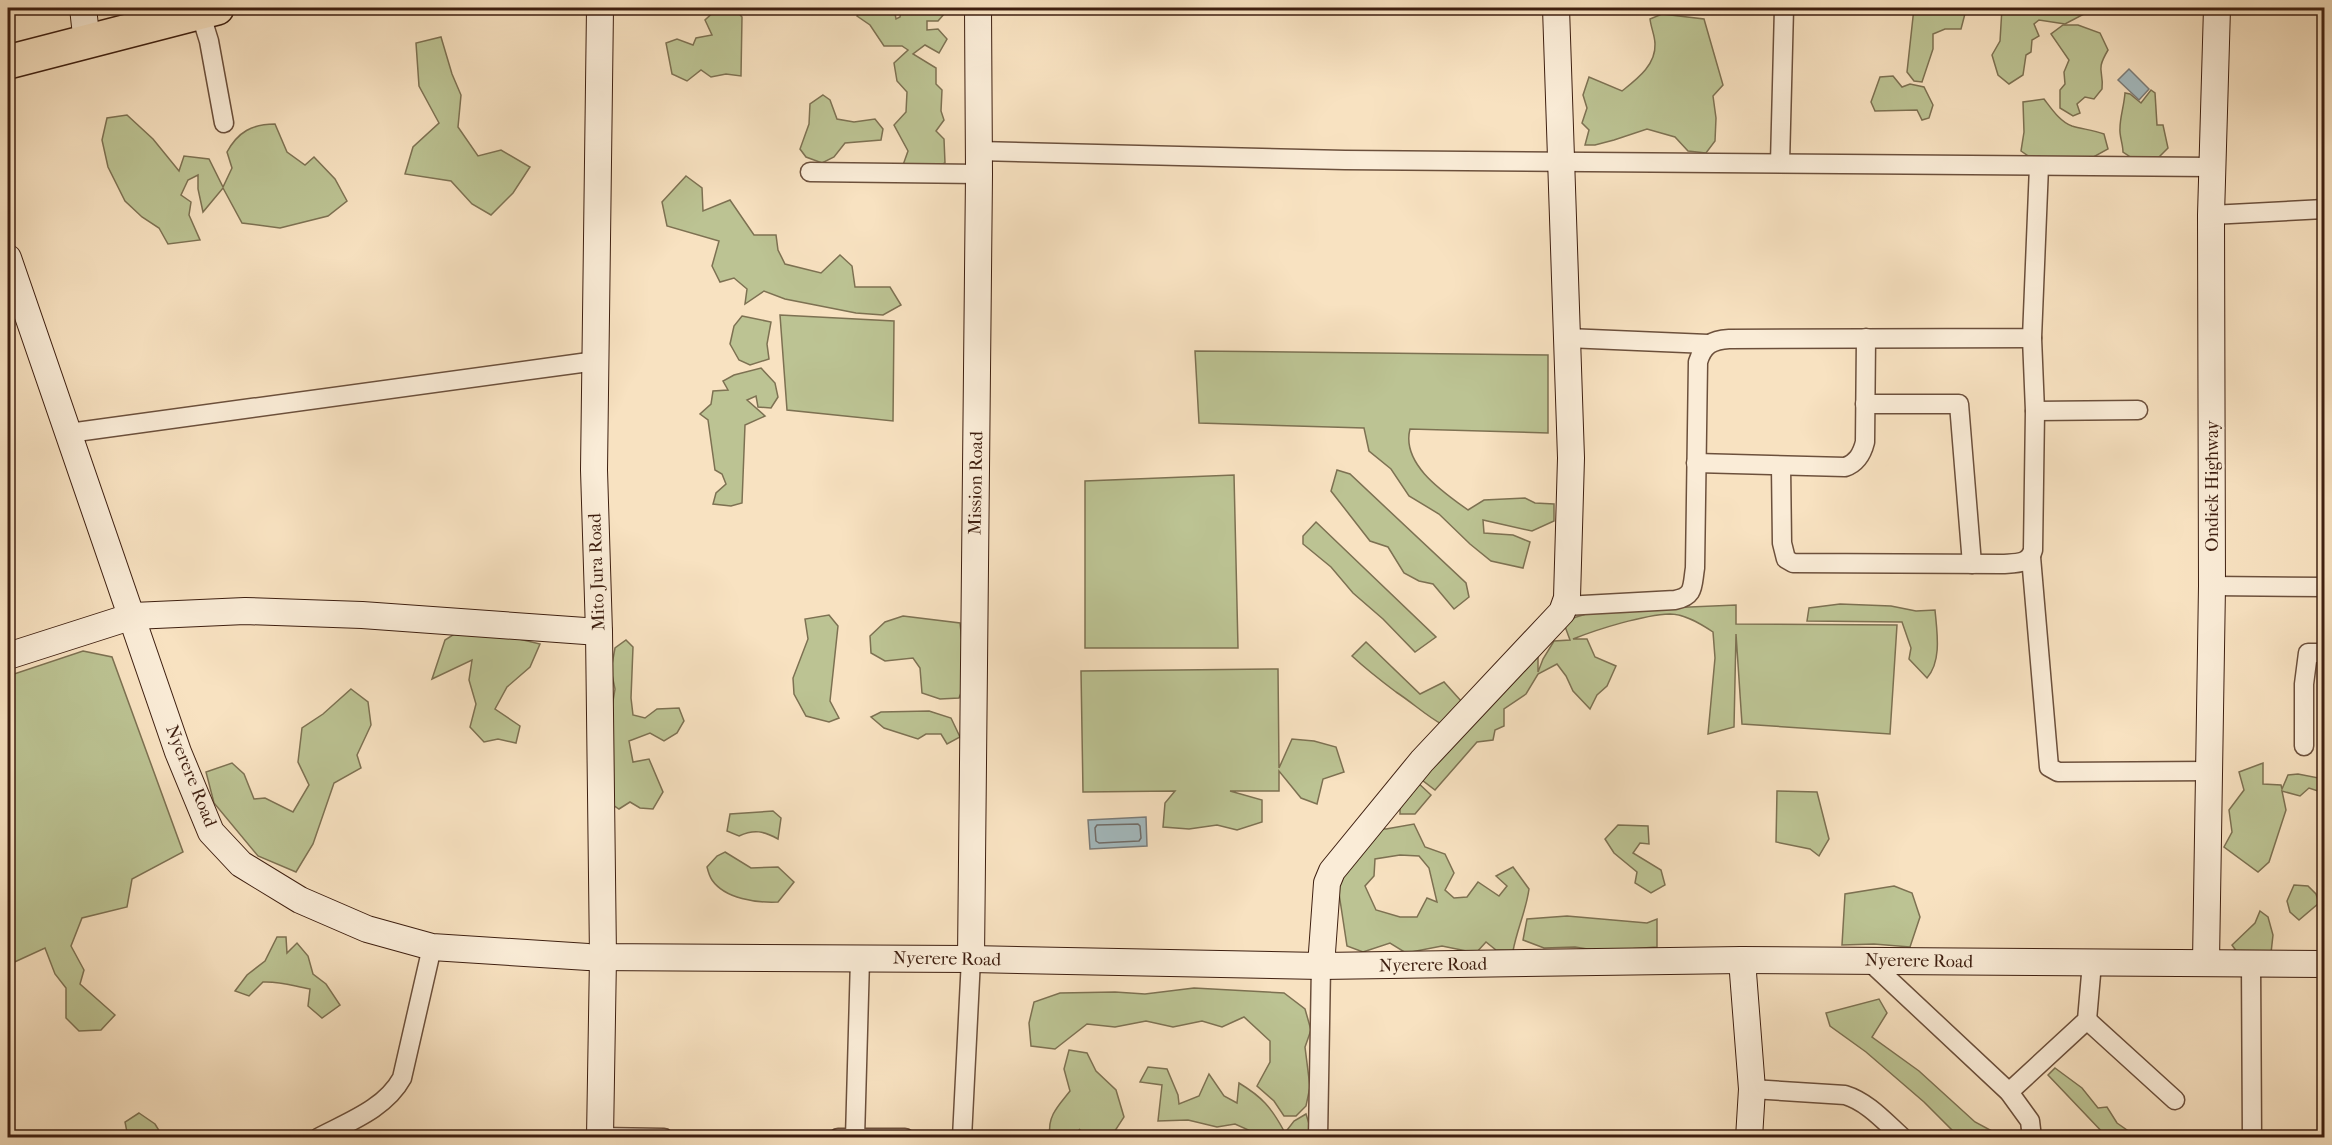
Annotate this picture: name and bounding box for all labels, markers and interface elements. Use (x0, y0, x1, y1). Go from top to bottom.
street label: Ondiek Highway (2202, 419, 2223, 552)
street label: Mission Road (965, 431, 987, 535)
street label: Mito Jura Road (584, 513, 610, 631)
street label: Nyerere Road (161, 722, 221, 830)
street label: Nyerere Road (893, 948, 1001, 970)
street label: Nyerere Road (1865, 950, 1973, 972)
street label: Nyerere Road (1379, 954, 1487, 976)

